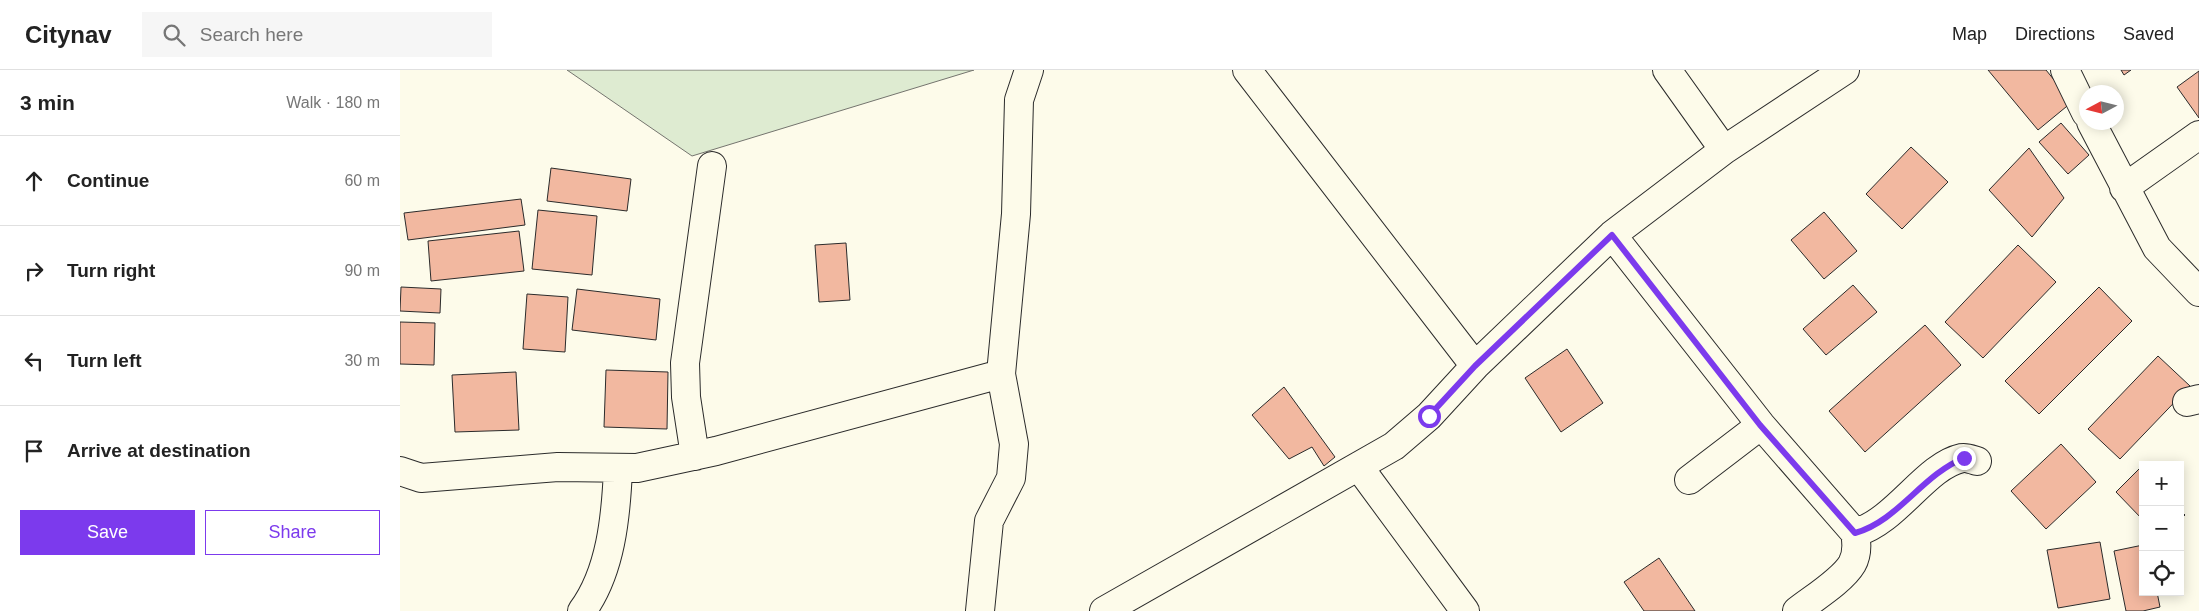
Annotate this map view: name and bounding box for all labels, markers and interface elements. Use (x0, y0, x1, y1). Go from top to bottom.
search box (142, 12, 492, 57)
text: Citynav (25, 21, 112, 48)
icon: search (160, 21, 188, 49)
text: Search here (200, 24, 303, 45)
text: Map (1952, 24, 1987, 44)
text: Directions (2015, 24, 2095, 44)
text: Saved (2123, 24, 2174, 44)
north arrow (2079, 85, 2124, 130)
text: 3 min (20, 91, 75, 114)
text: Walk · 180 m (286, 94, 380, 111)
icon: ahead (20, 167, 48, 195)
text: Continue (67, 170, 149, 191)
text: 60 m (344, 172, 380, 189)
icon: right (20, 257, 48, 285)
text: Turn right (67, 260, 155, 281)
text: 90 m (344, 262, 380, 279)
icon: left (20, 347, 48, 375)
text: Turn left (67, 350, 142, 371)
text: 30 m (344, 352, 380, 369)
route start (1418, 405, 1441, 428)
icon: arrive (20, 437, 48, 465)
text: Arrive at destination (67, 440, 251, 461)
route end (1953, 447, 1976, 470)
map controls (2139, 461, 2184, 596)
button: + (2139, 461, 2184, 506)
button: − (2139, 506, 2184, 551)
button: Save (20, 510, 195, 555)
button: Share (205, 510, 380, 555)
button: locate (2139, 551, 2184, 596)

